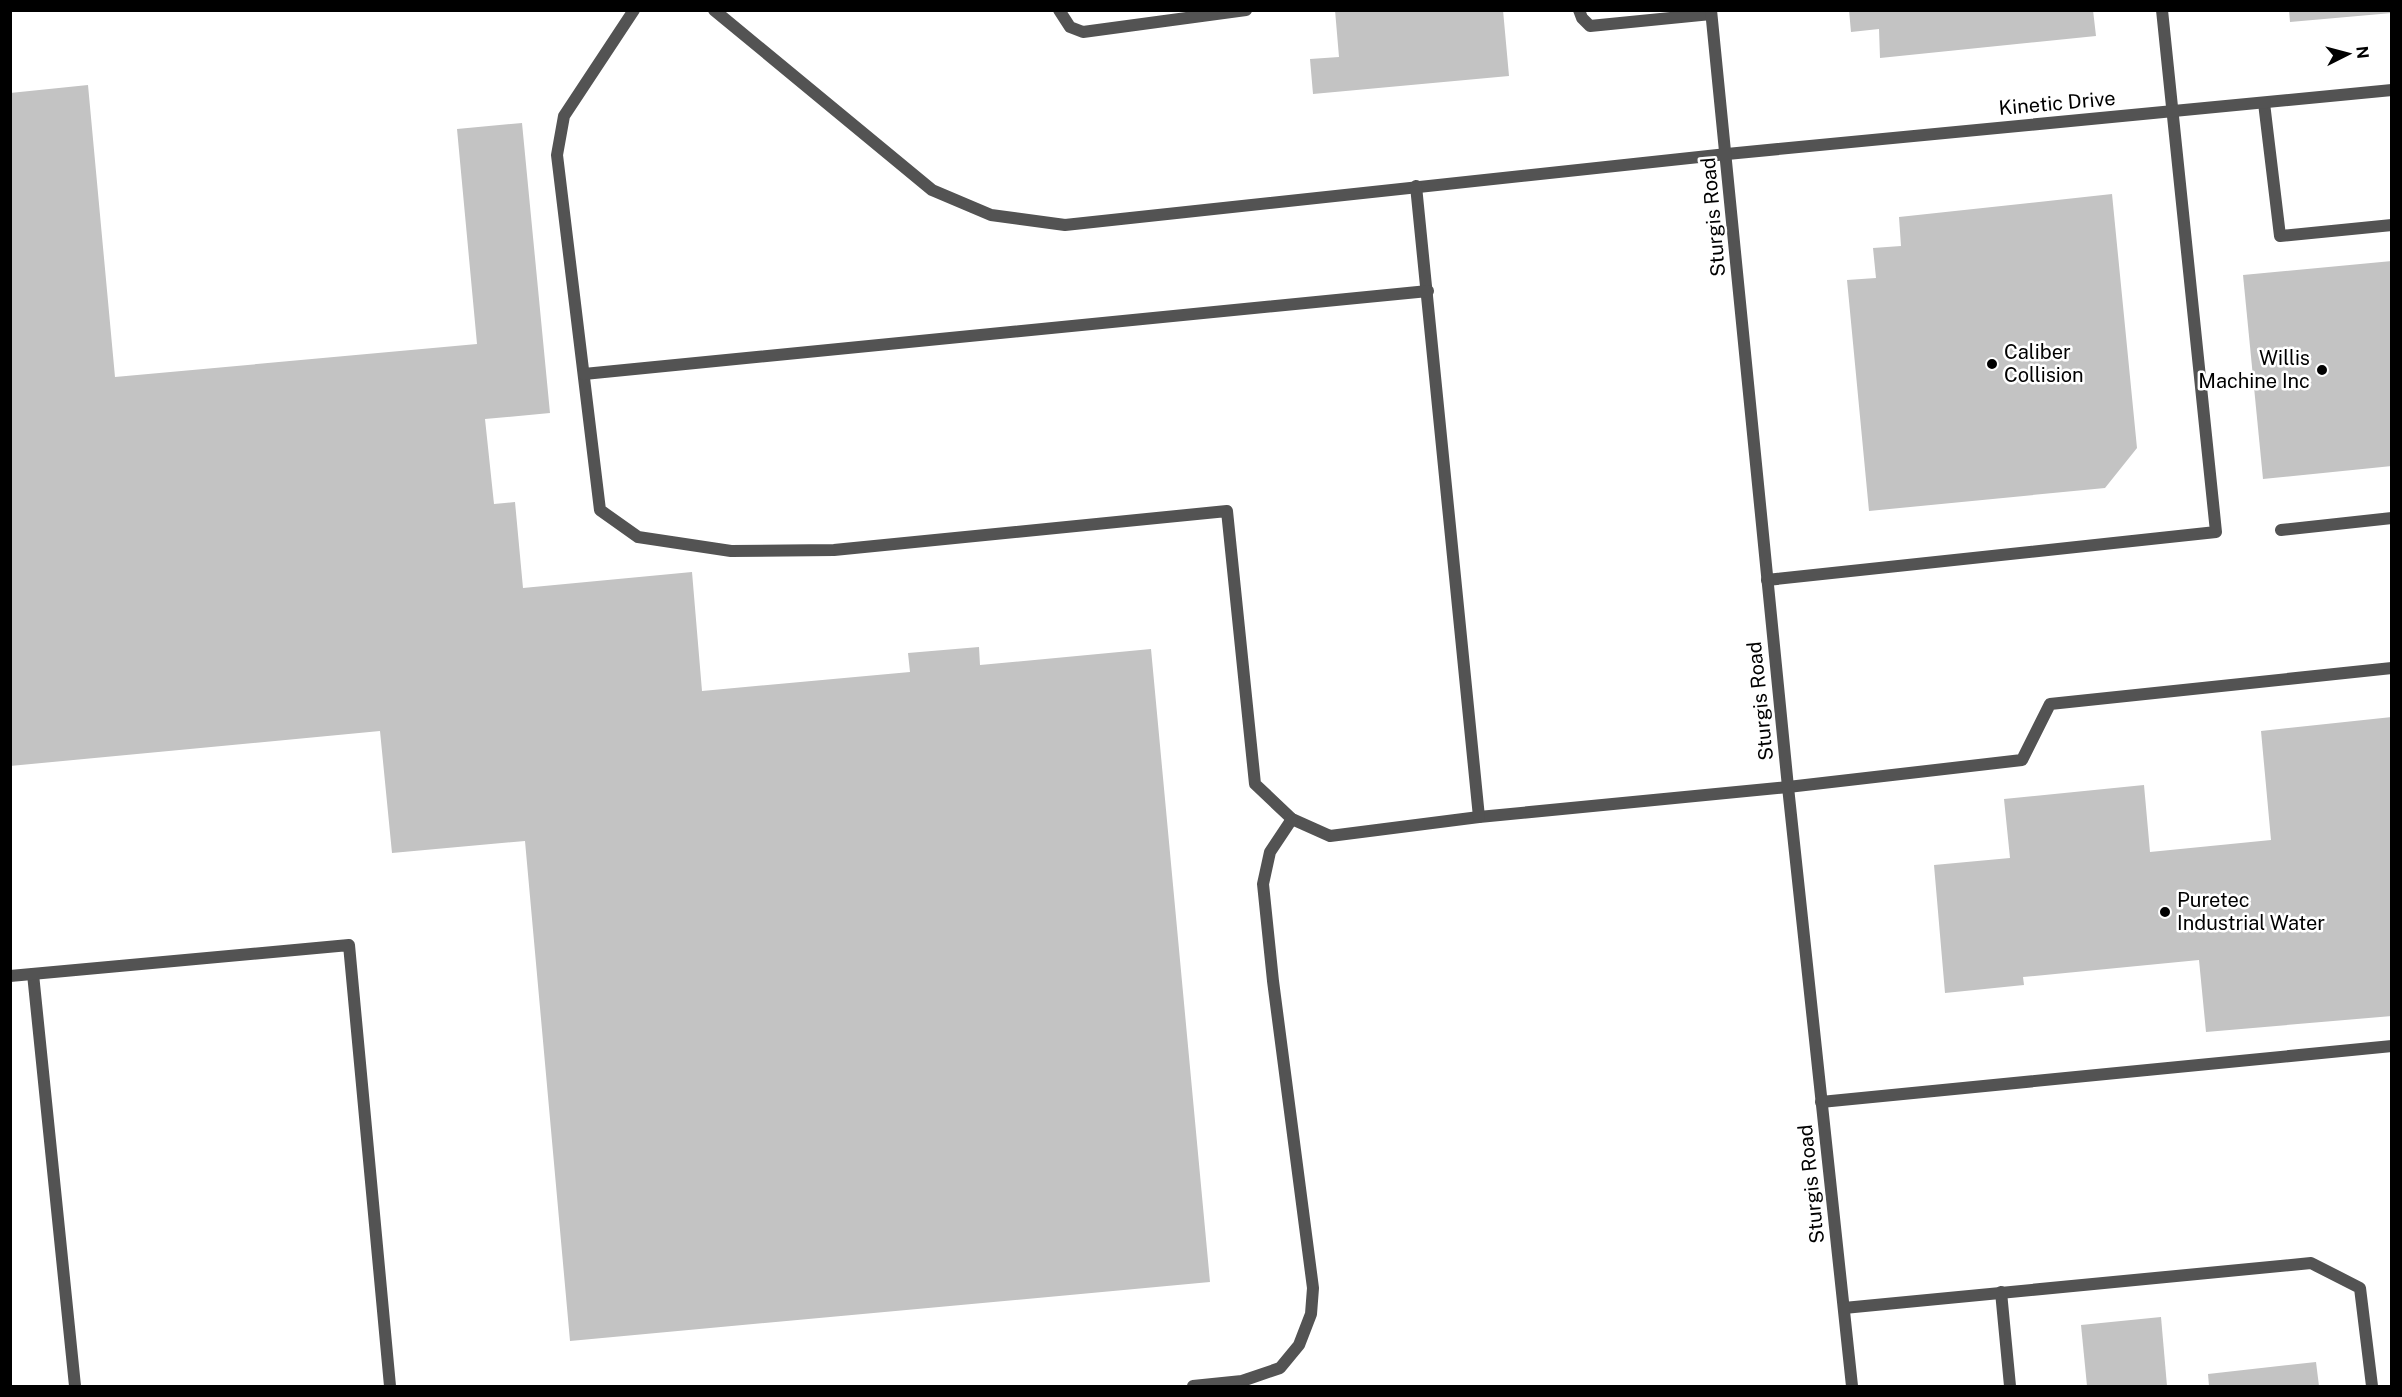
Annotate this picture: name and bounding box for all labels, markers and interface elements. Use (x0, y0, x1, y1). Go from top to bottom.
north arrow (2318, 24, 2378, 84)
text: N (2352, 45, 2373, 60)
street label: Kinetic Drive (1998, 86, 2116, 120)
street label: Sturgis Road (1696, 156, 1730, 278)
place label: Caliber Collision (2004, 340, 2084, 387)
place label: Willis Machine Inc (2198, 346, 2310, 393)
marker: Caliber Collision (1985, 357, 1999, 371)
marker: Willis Machine Inc (2315, 363, 2329, 377)
street label: Sturgis Road (1742, 640, 1778, 762)
place label: Puretec Industrial Water (2177, 888, 2325, 935)
marker: Puretec Industrial Water (2158, 905, 2172, 919)
street label: Sturgis Road (1793, 1123, 1829, 1245)

